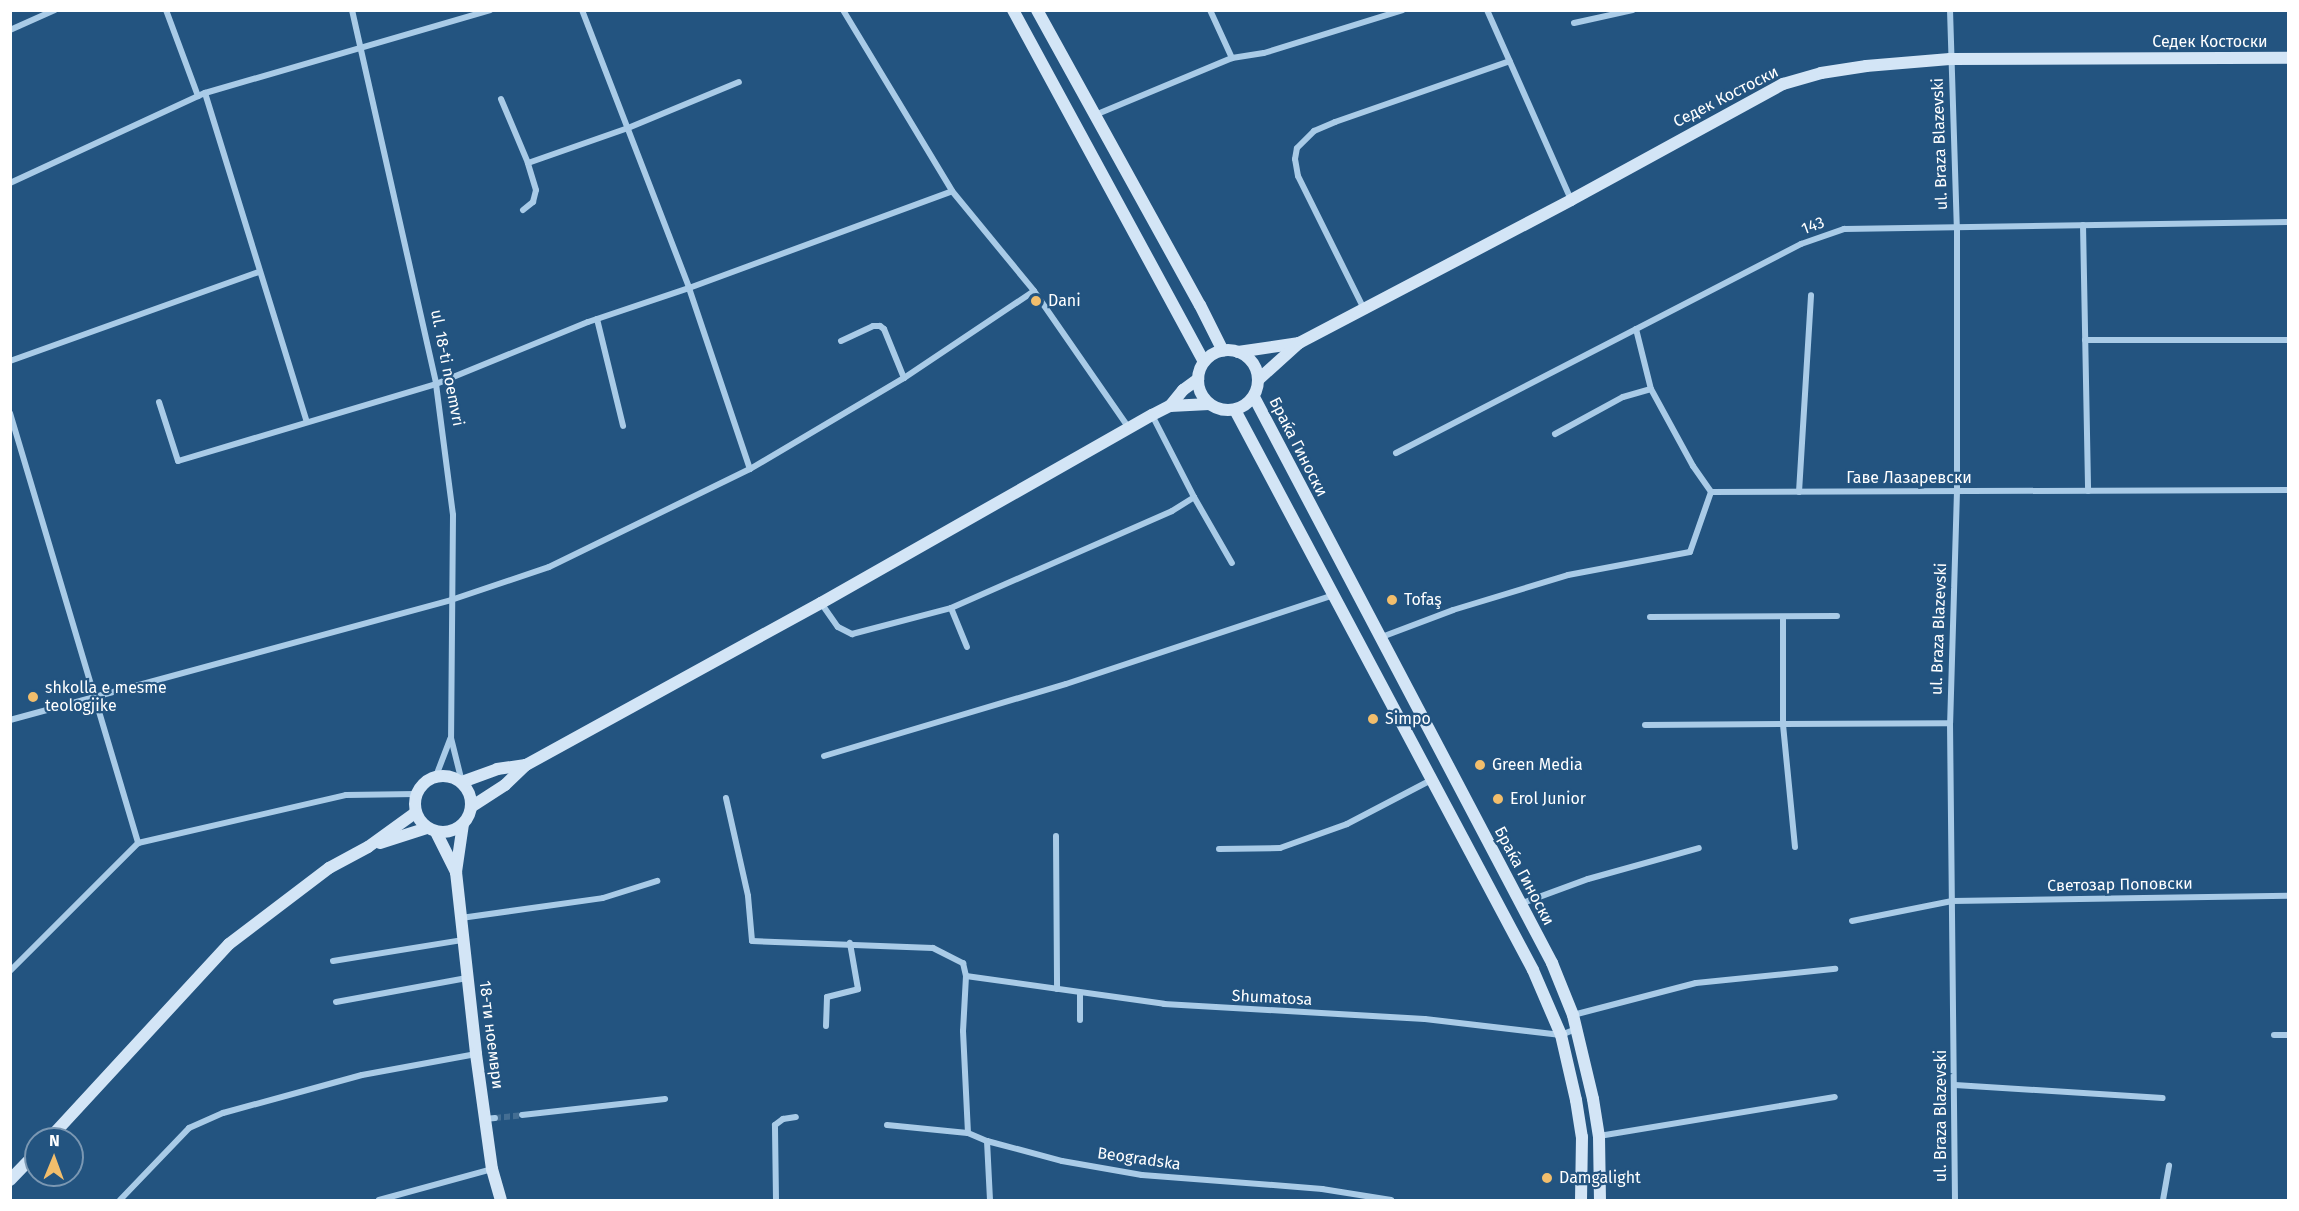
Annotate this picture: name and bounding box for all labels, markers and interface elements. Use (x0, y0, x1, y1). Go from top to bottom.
street label: Седек Костоски (2152, 32, 2268, 52)
street label: Седек Костоски (1670, 62, 1782, 132)
street label: ul. Braza Blazevski (1928, 78, 1952, 210)
street label: 143 (1799, 213, 1827, 239)
place label: Dani (1048, 291, 1081, 311)
marker: Dani (1029, 294, 1043, 308)
street label: ul. 18-ti noemvri (426, 308, 468, 428)
street label: Браќа Гиноски (1265, 394, 1331, 500)
street label: Гаве Лазаревски (1846, 468, 1972, 488)
street label: ul. Braza Blazevski (1927, 563, 1951, 695)
place label: Tofaş (1404, 590, 1442, 610)
marker: Tofaş (1385, 593, 1399, 607)
place label: shkolla e mesme teologjike (45, 678, 167, 716)
marker: shkolla e mesme teologjike (26, 690, 40, 704)
place label: Simpo (1385, 709, 1431, 729)
marker: Simpo (1366, 712, 1380, 726)
place label: Green Media (1492, 755, 1583, 775)
marker: Green Media (1473, 758, 1487, 772)
place label: Erol Junior (1510, 789, 1586, 809)
marker: Erol Junior (1491, 792, 1505, 806)
street label: Браќа Гиноски (1490, 823, 1558, 929)
street label: Светозар Поповски (2047, 874, 2193, 896)
street label: 18-ти ноември (475, 980, 507, 1090)
street label: Shumatosa (1231, 986, 1313, 1010)
street label: ul. Braza Blazevski (1931, 1050, 1951, 1182)
north arrow (24, 1127, 84, 1187)
text: N (49, 1131, 60, 1150)
street label: Beogradska (1096, 1144, 1182, 1174)
place label: Damgalight (1559, 1168, 1641, 1188)
marker: Damgalight (1540, 1171, 1554, 1185)

